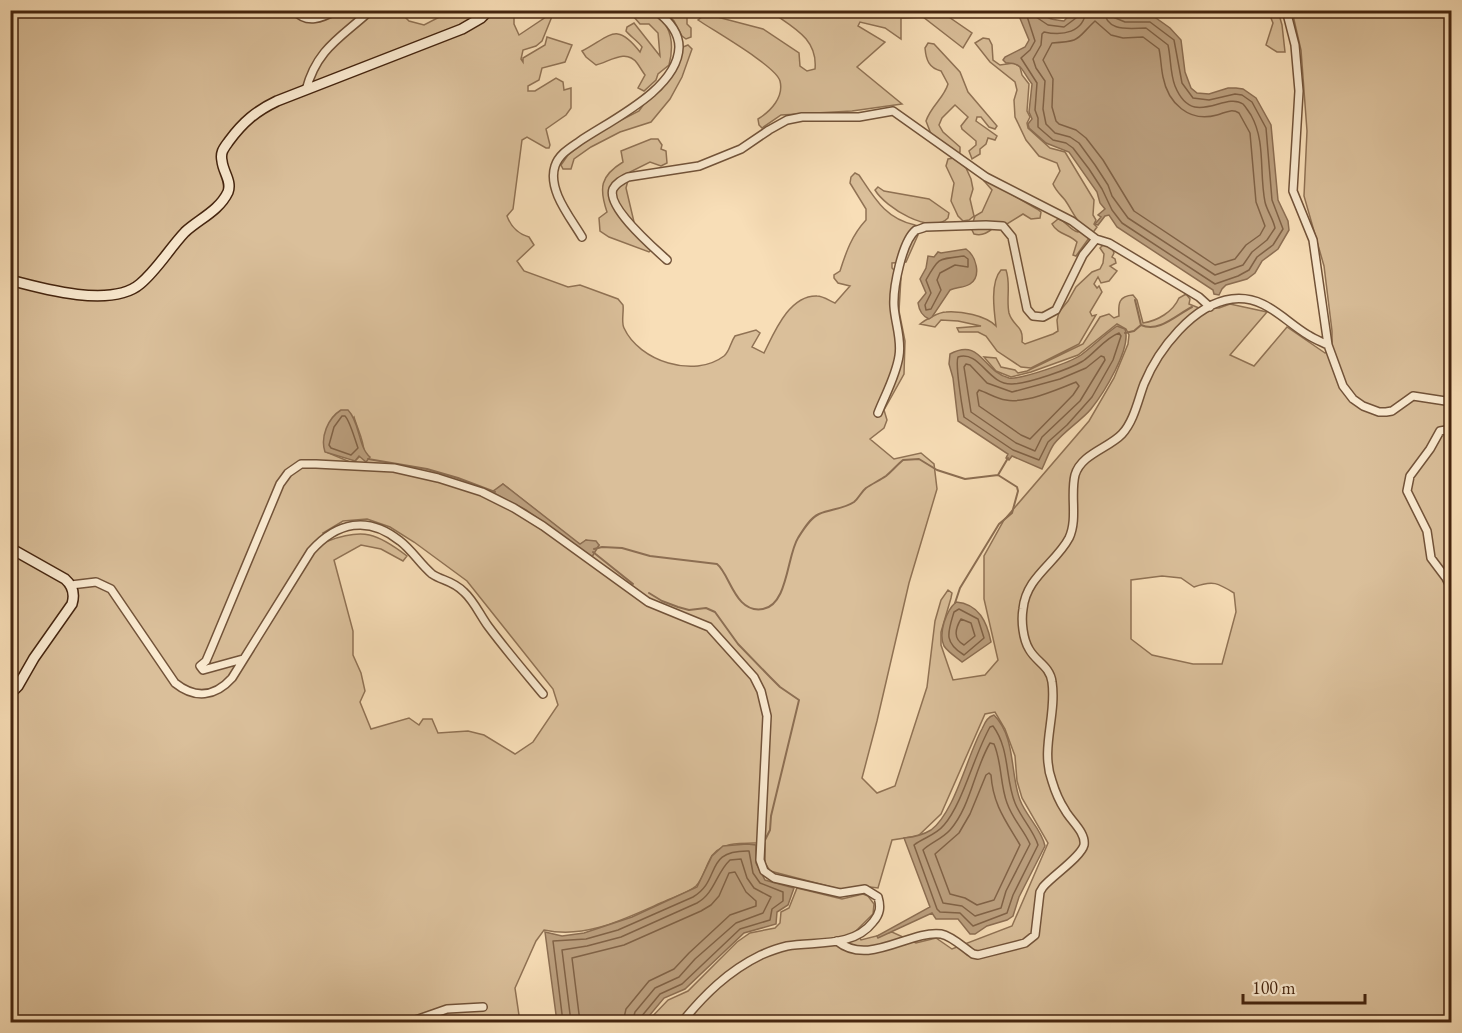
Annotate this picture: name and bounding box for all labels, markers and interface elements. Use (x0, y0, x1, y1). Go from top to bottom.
scale bar (1243, 967, 1364, 1005)
text: 100 m (1252, 976, 1296, 999)

